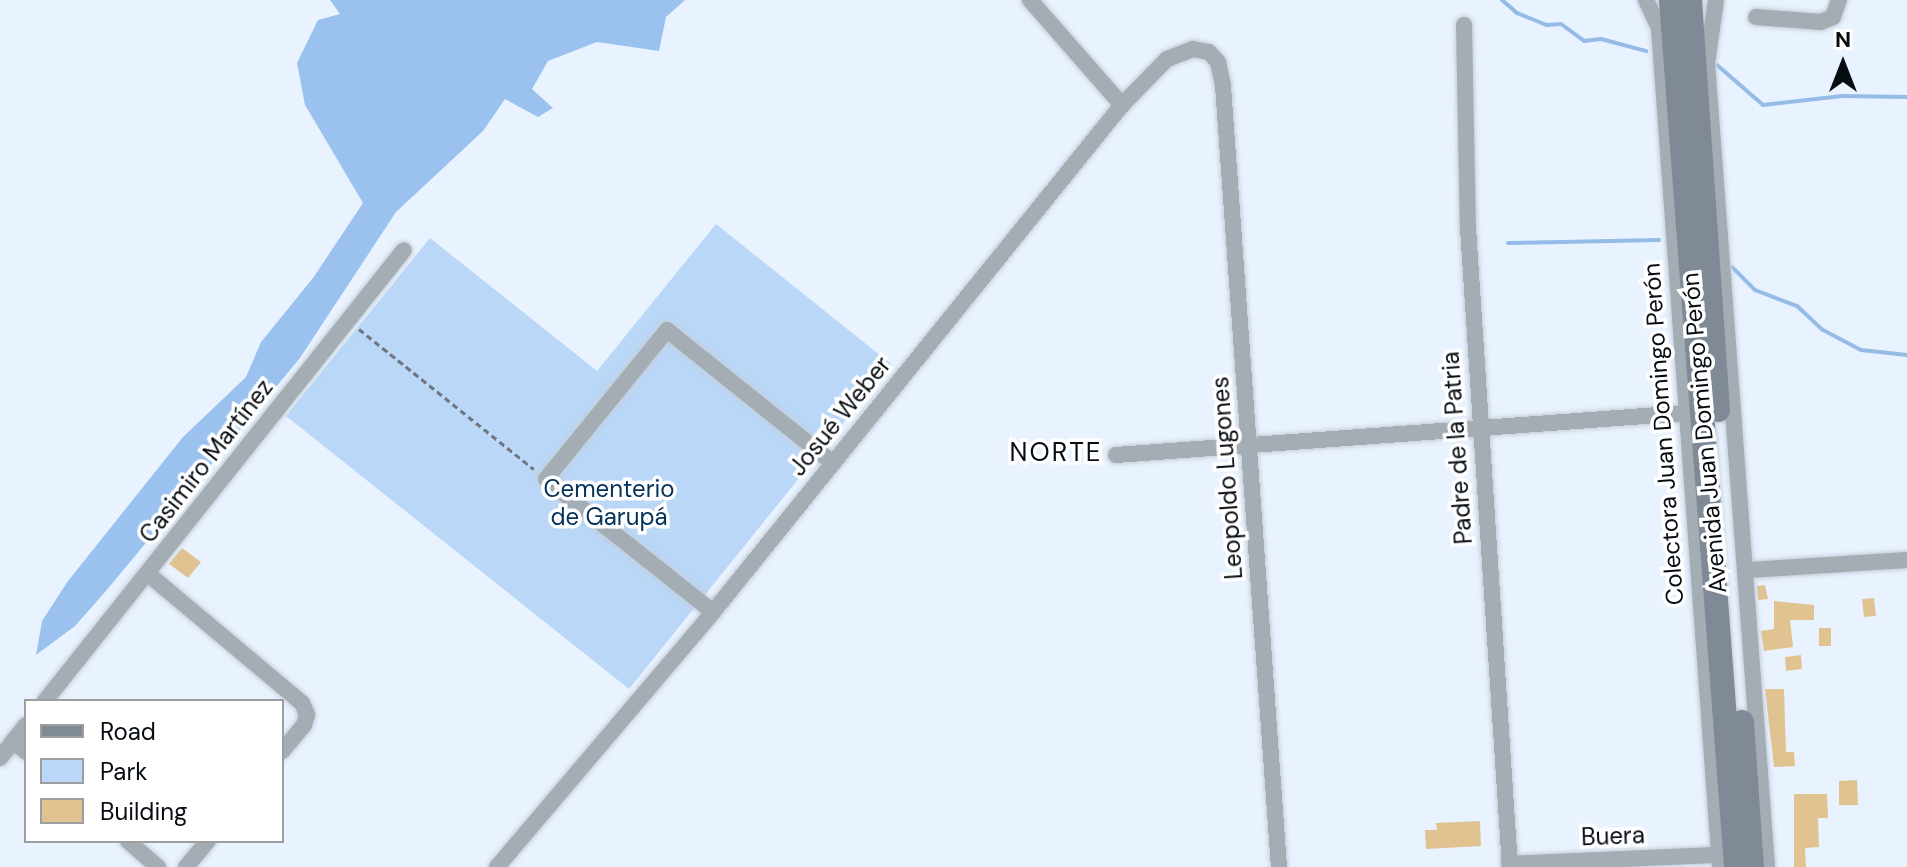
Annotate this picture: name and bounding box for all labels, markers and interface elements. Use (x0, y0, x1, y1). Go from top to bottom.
north arrow (1803, 24, 1883, 104)
text: N (1835, 25, 1851, 54)
street label: Colectora Juan Domingo Perón (1637, 262, 1689, 606)
street label: Avenida Juan Domingo Perón (1676, 271, 1732, 595)
street label: Josué Weber (783, 350, 897, 482)
street label: Padre de la Patria (1436, 351, 1478, 545)
street label: Casimiro Martínez (133, 374, 279, 548)
street label: Leopoldo Lugones (1206, 376, 1248, 580)
district label: NORTE (1010, 437, 1102, 469)
park label: Cementerio de Garupá (543, 475, 675, 531)
legend (24, 699, 284, 843)
text: Road (100, 716, 156, 747)
text: Park (100, 756, 147, 787)
text: Building (100, 796, 187, 827)
street label: Buera (1581, 820, 1645, 852)

